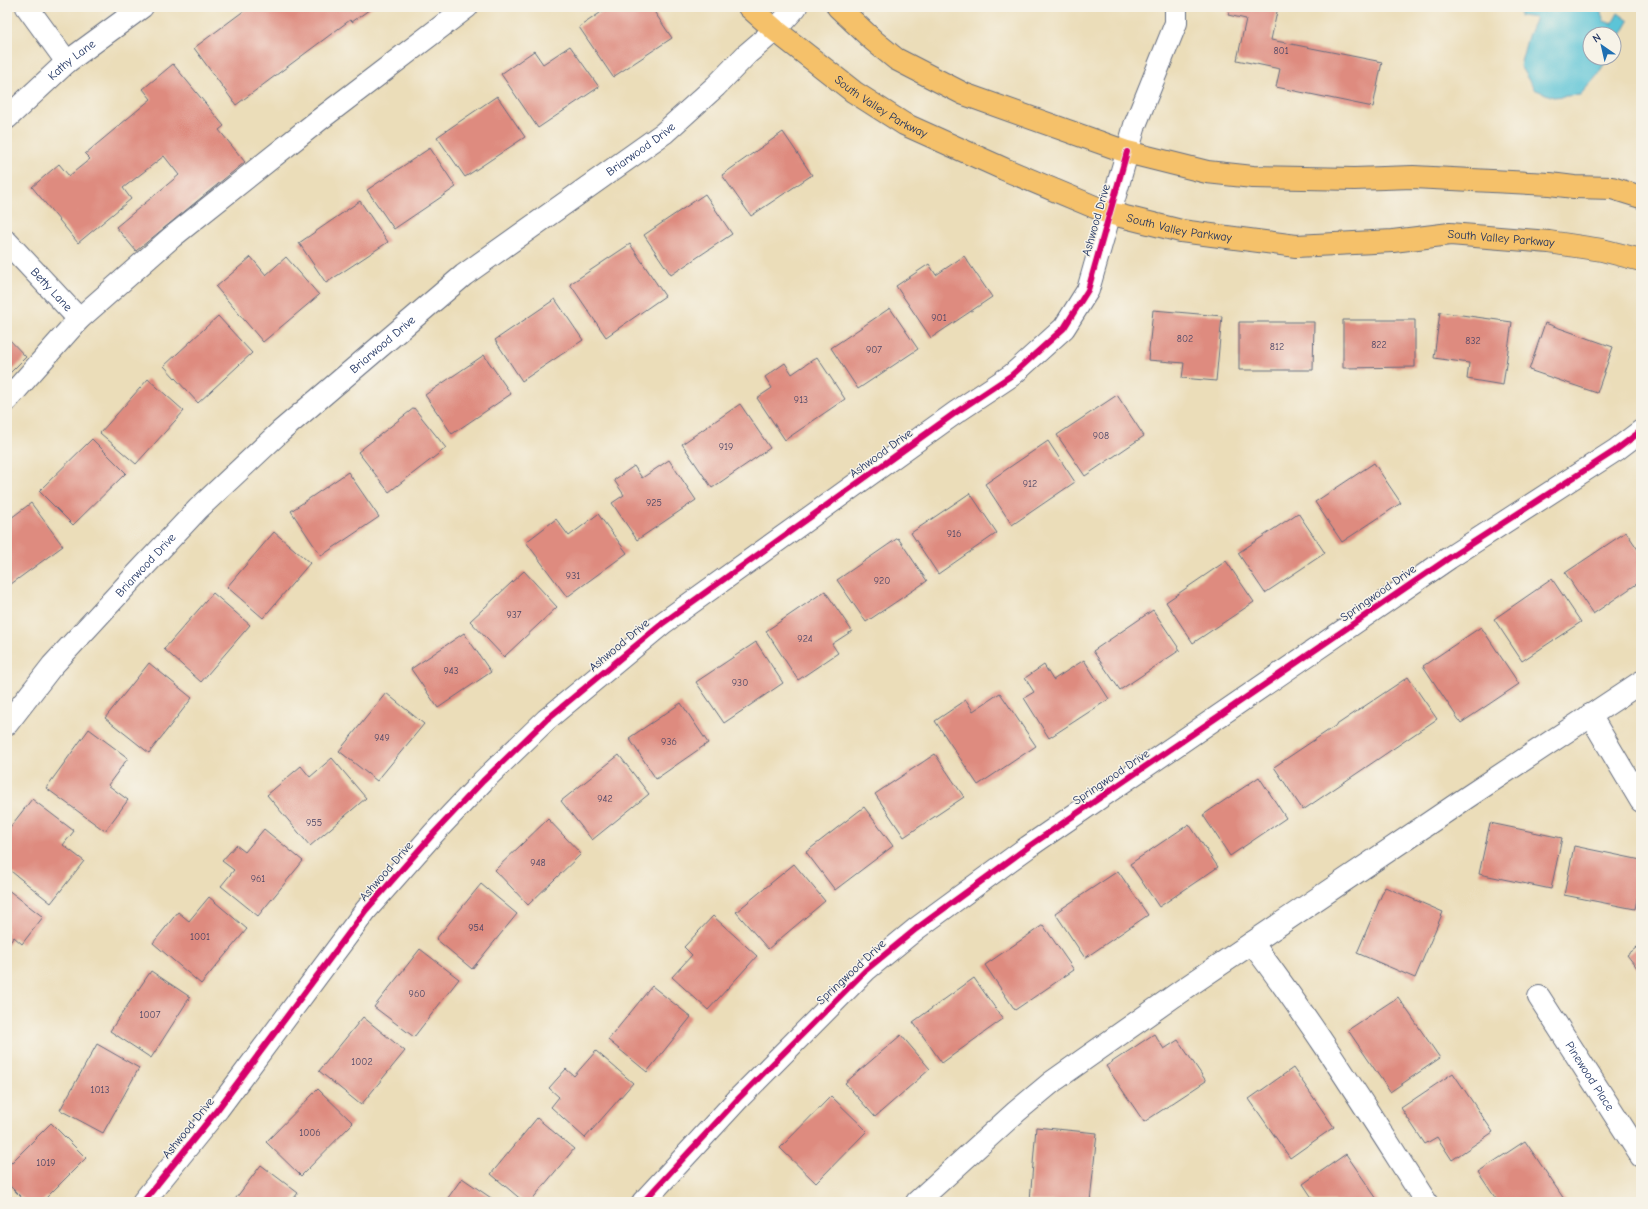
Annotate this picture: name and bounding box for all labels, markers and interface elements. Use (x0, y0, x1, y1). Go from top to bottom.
north arrow (1582, 26, 1622, 66)
text: N (1590, 31, 1603, 46)
street label: Kathy Lane (45, 37, 98, 83)
house number: 801 (1273, 45, 1289, 57)
street label: South Valley Parkway (832, 72, 930, 141)
street label: Briarwood Drive (603, 119, 678, 179)
street label: Ashwood Drive (1079, 182, 1113, 258)
street label: South Valley Parkway (1125, 211, 1233, 245)
street label: South Valley Parkway (1447, 227, 1556, 250)
street label: Betty Lane (28, 265, 75, 314)
house number: 901 (931, 312, 947, 324)
street label: Briarwood Drive (347, 313, 418, 376)
house number: 802 (1177, 333, 1193, 345)
house number: 832 (1465, 335, 1481, 347)
house number: 822 (1371, 339, 1387, 351)
house number: 812 (1270, 341, 1284, 353)
house number: 907 (866, 344, 882, 356)
house number: 913 (794, 394, 808, 406)
street label: Ashwood Drive (847, 426, 915, 480)
house number: 908 (1093, 430, 1109, 442)
house number: 919 (719, 441, 733, 453)
house number: 912 (1023, 478, 1037, 490)
house number: 925 (646, 497, 662, 509)
house number: 916 (947, 528, 961, 540)
street label: Briarwood Drive (112, 530, 179, 600)
street label: Springwood Drive (1337, 562, 1419, 624)
house number: 931 (566, 570, 580, 582)
house number: 920 (874, 575, 890, 587)
house number: 937 (506, 609, 522, 621)
street label: Ashwood Drive (586, 616, 652, 674)
house number: 924 (797, 633, 813, 645)
house number: 943 (443, 665, 459, 677)
house number: 930 (732, 677, 748, 689)
house number: 949 (374, 732, 390, 744)
house number: 936 (661, 736, 677, 748)
street label: Springwood Drive (1070, 746, 1152, 808)
house number: 942 (597, 793, 613, 805)
house number: 955 (306, 817, 322, 829)
street label: Ashwood Drive (356, 838, 416, 904)
house number: 948 (530, 857, 546, 869)
house number: 961 (251, 873, 265, 885)
house number: 954 (468, 922, 484, 934)
house number: 1001 (190, 931, 210, 943)
street label: Springwood Drive (814, 936, 888, 1008)
house number: 960 (409, 988, 425, 1000)
house number: 1007 (140, 1009, 161, 1021)
street label: Pinewood Place (1562, 1039, 1617, 1113)
house number: 1002 (351, 1056, 373, 1068)
house number: 1013 (90, 1084, 110, 1096)
street label: Ashwood Drive (159, 1095, 217, 1161)
house number: 1006 (299, 1127, 321, 1139)
house number: 1019 (36, 1157, 56, 1169)

